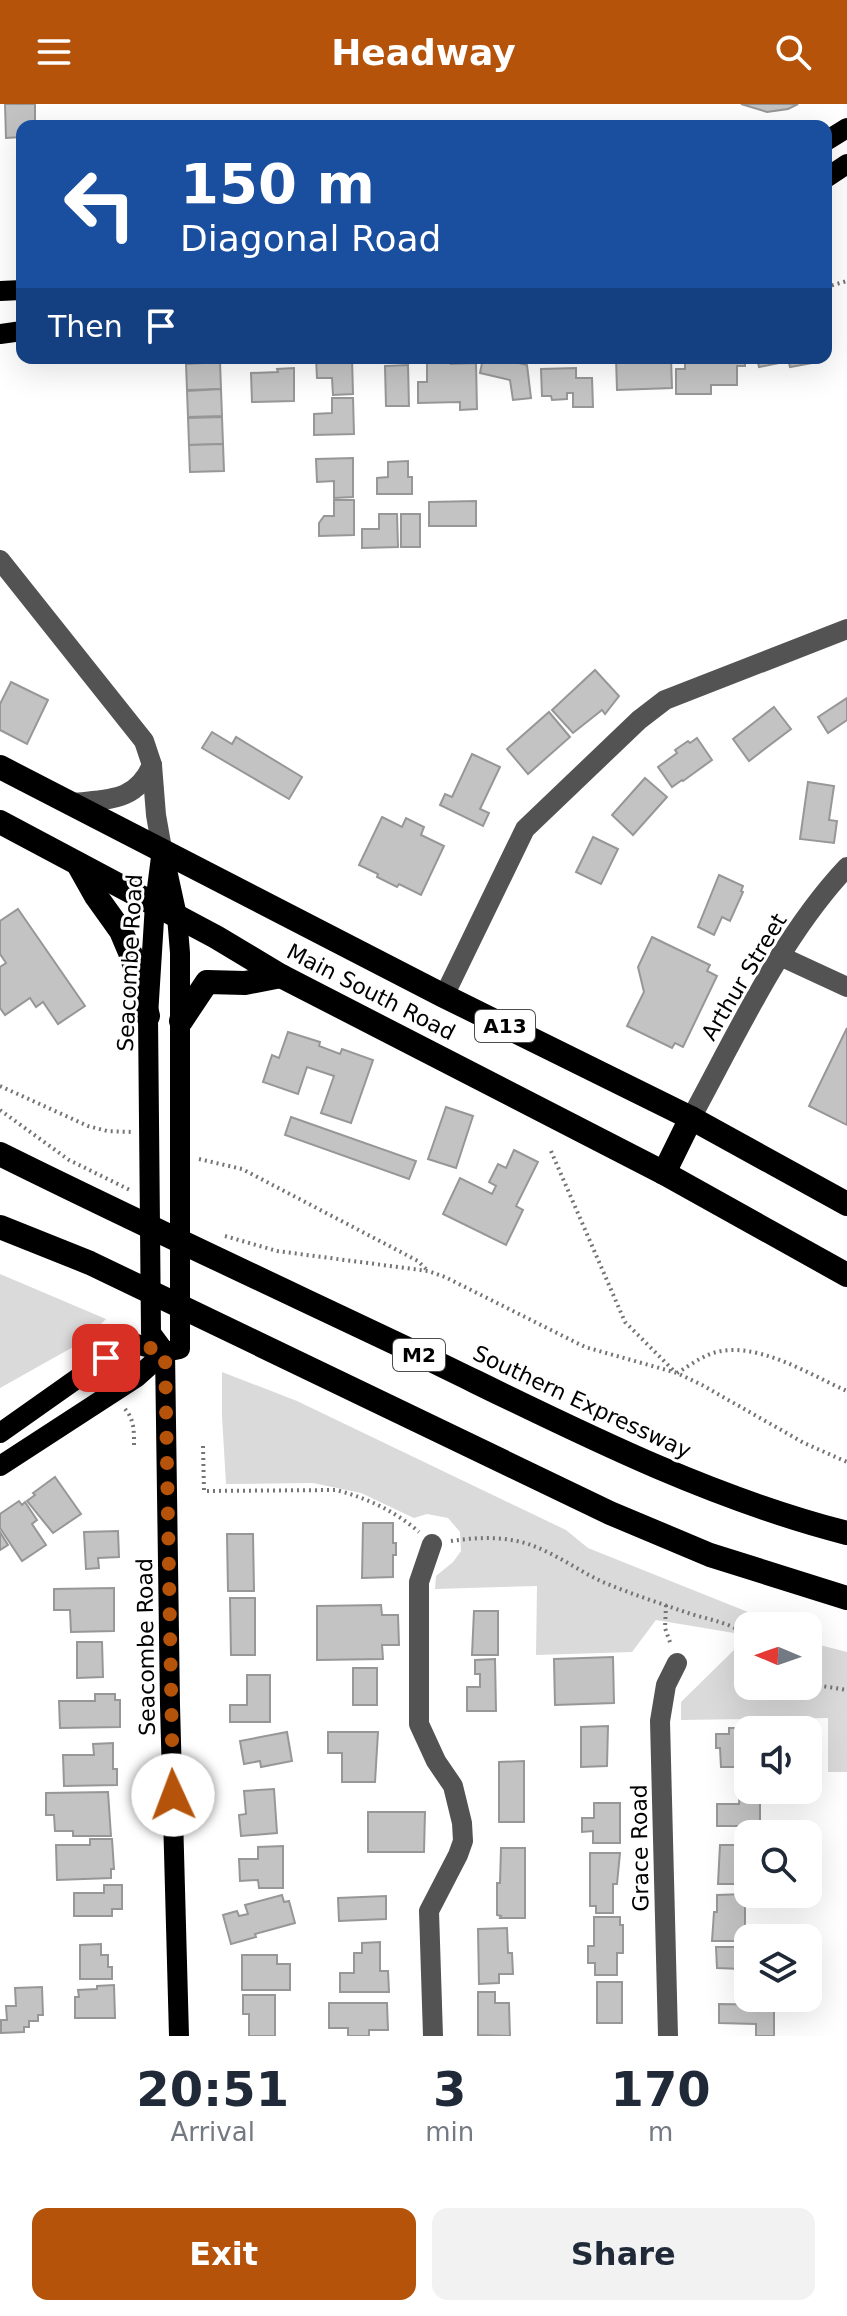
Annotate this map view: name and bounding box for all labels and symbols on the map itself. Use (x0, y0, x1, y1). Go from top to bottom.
street label: Seacombe Road (113, 874, 147, 1052)
street label: Arthur Street (696, 909, 792, 1045)
street label: Main South Road (283, 939, 459, 1045)
road number: A13 (475, 1010, 535, 1042)
pin (72, 1324, 140, 1392)
road number: M2 (393, 1339, 445, 1371)
street label: Southern Expressway (469, 1340, 695, 1464)
street label: Seacombe Road (132, 1558, 160, 1736)
north arrow (734, 1612, 822, 1700)
position arrow (131, 1753, 215, 1837)
street label: Grace Road (626, 1784, 654, 1912)

